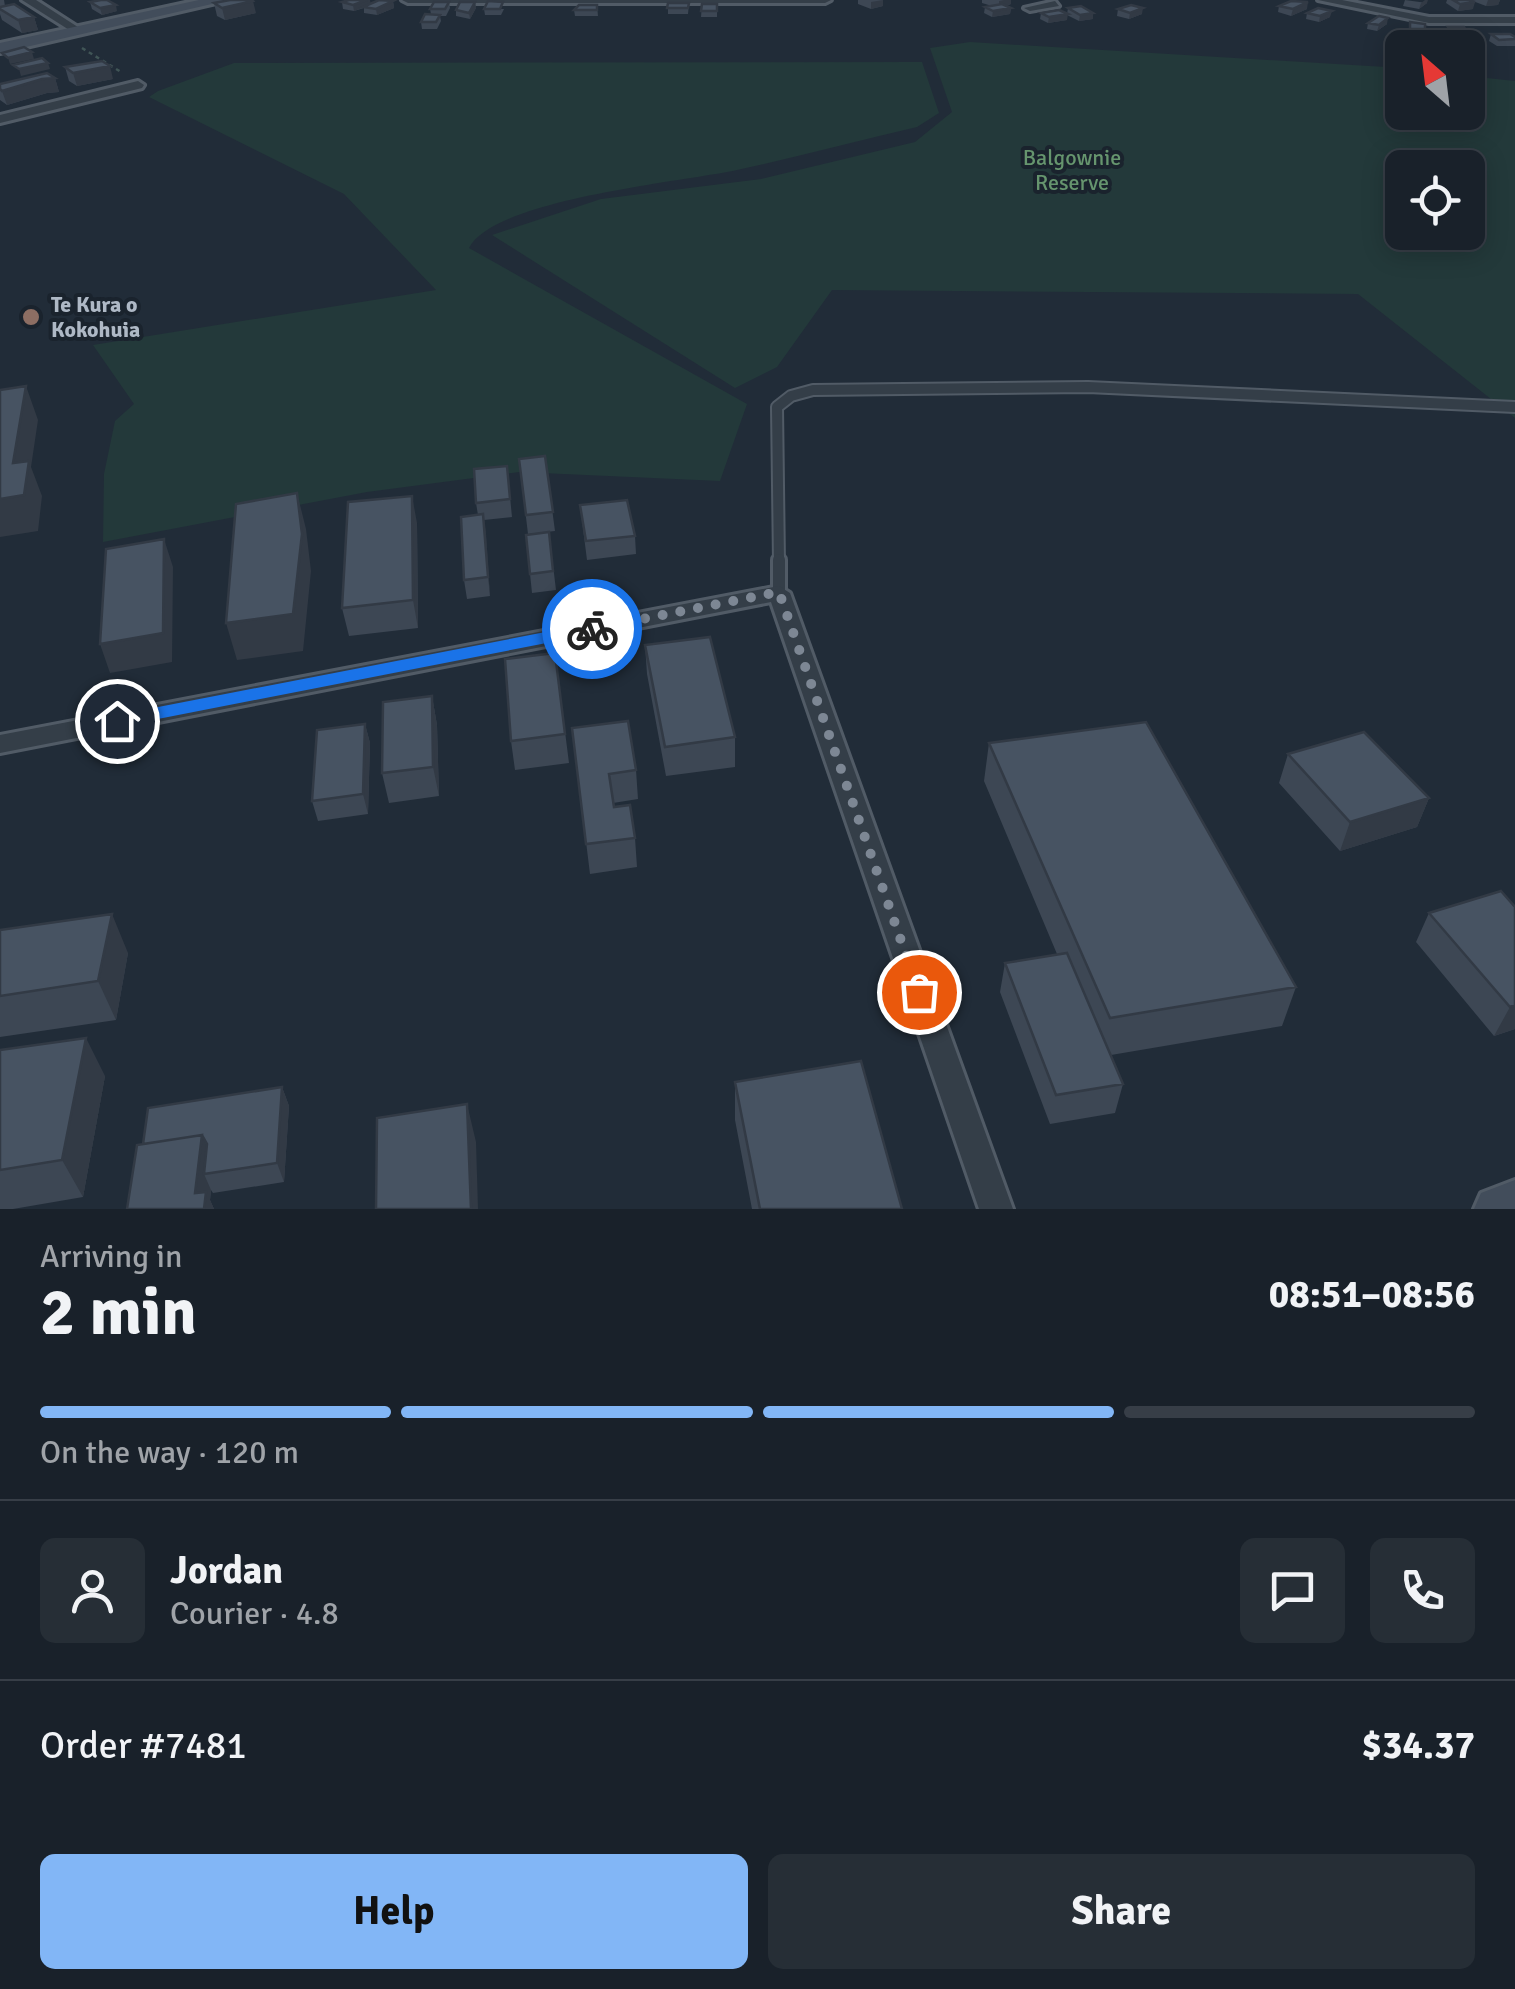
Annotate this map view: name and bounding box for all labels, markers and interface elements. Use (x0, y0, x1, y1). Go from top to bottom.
north arrow (1385, 30, 1485, 130)
map controls (1385, 30, 1485, 250)
park label: Balgownie Reserve (1023, 144, 1121, 196)
button: locate (1385, 150, 1485, 250)
place label: Te Kura o Kokohuia (51, 291, 140, 343)
marker: Te Kura o Kokohuia (20, 306, 42, 328)
courier (542, 579, 642, 679)
icon: bike (565, 602, 620, 657)
pin (75, 679, 160, 764)
icon: home (90, 694, 145, 749)
pin (877, 950, 962, 1035)
icon: bag (892, 965, 947, 1020)
text: Arriving in (40, 1237, 182, 1276)
text: 08:51–08:56 (1269, 1271, 1475, 1318)
text: 2 min (40, 1273, 197, 1353)
text: On the way · 120 m (40, 1433, 299, 1472)
button: person (40, 1538, 145, 1643)
button: chat (1240, 1538, 1345, 1643)
button: phone (1370, 1538, 1475, 1643)
text: Jordan (170, 1547, 283, 1594)
text: Courier · 4.8 (170, 1594, 339, 1633)
text: Order #7481 (40, 1722, 247, 1769)
text: $34.37 (1362, 1722, 1475, 1769)
button: Help (40, 1854, 748, 1969)
button: Share (768, 1854, 1475, 1969)

